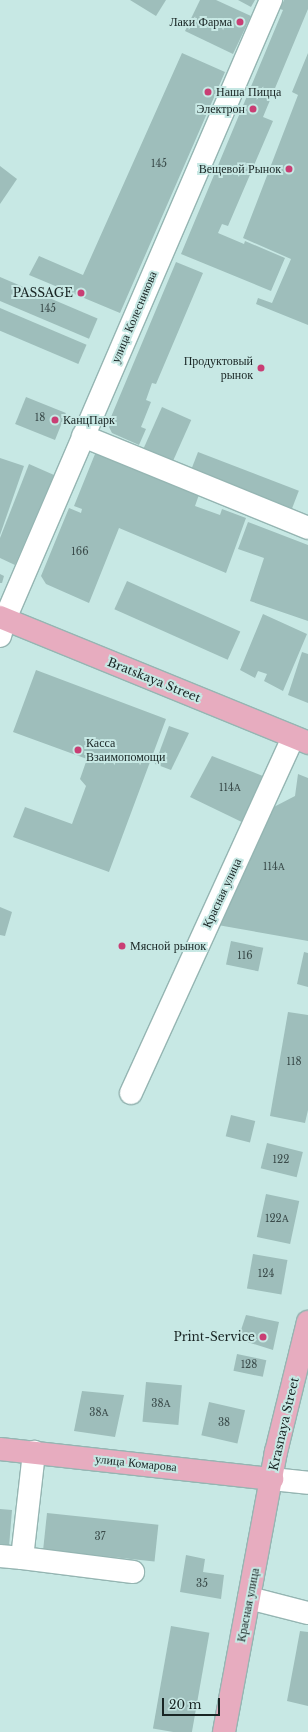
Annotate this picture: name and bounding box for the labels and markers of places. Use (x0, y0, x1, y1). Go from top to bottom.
place label: Лаки Фарма (169, 15, 232, 29)
marker: Лаки Фарма (235, 17, 245, 27)
place label: Наша Пицца (216, 85, 281, 99)
marker: Наша Пицца (203, 87, 213, 97)
place label: Электрон (196, 102, 245, 116)
marker: Электрон (248, 104, 258, 114)
place label: Вещевой Рынок (199, 162, 281, 176)
marker: Вещевой Рынок (284, 164, 294, 174)
place label: PASSAGE (13, 286, 73, 300)
marker: PASSAGE (76, 288, 86, 298)
place label: Продуктовый рынок (184, 354, 253, 382)
marker: Продуктовый рынок (256, 363, 266, 373)
place label: КанцПарк (63, 413, 115, 427)
marker: КанцПарк (50, 415, 60, 425)
place label: Касса Взаимопомощи (86, 736, 166, 764)
marker: Касса Взаимопомощи (73, 745, 83, 755)
place label: Мясной рынок (130, 939, 206, 953)
marker: Мясной рынок (117, 941, 127, 951)
place label: Print-Service (174, 1330, 255, 1344)
marker: Print-Service (258, 1332, 268, 1342)

